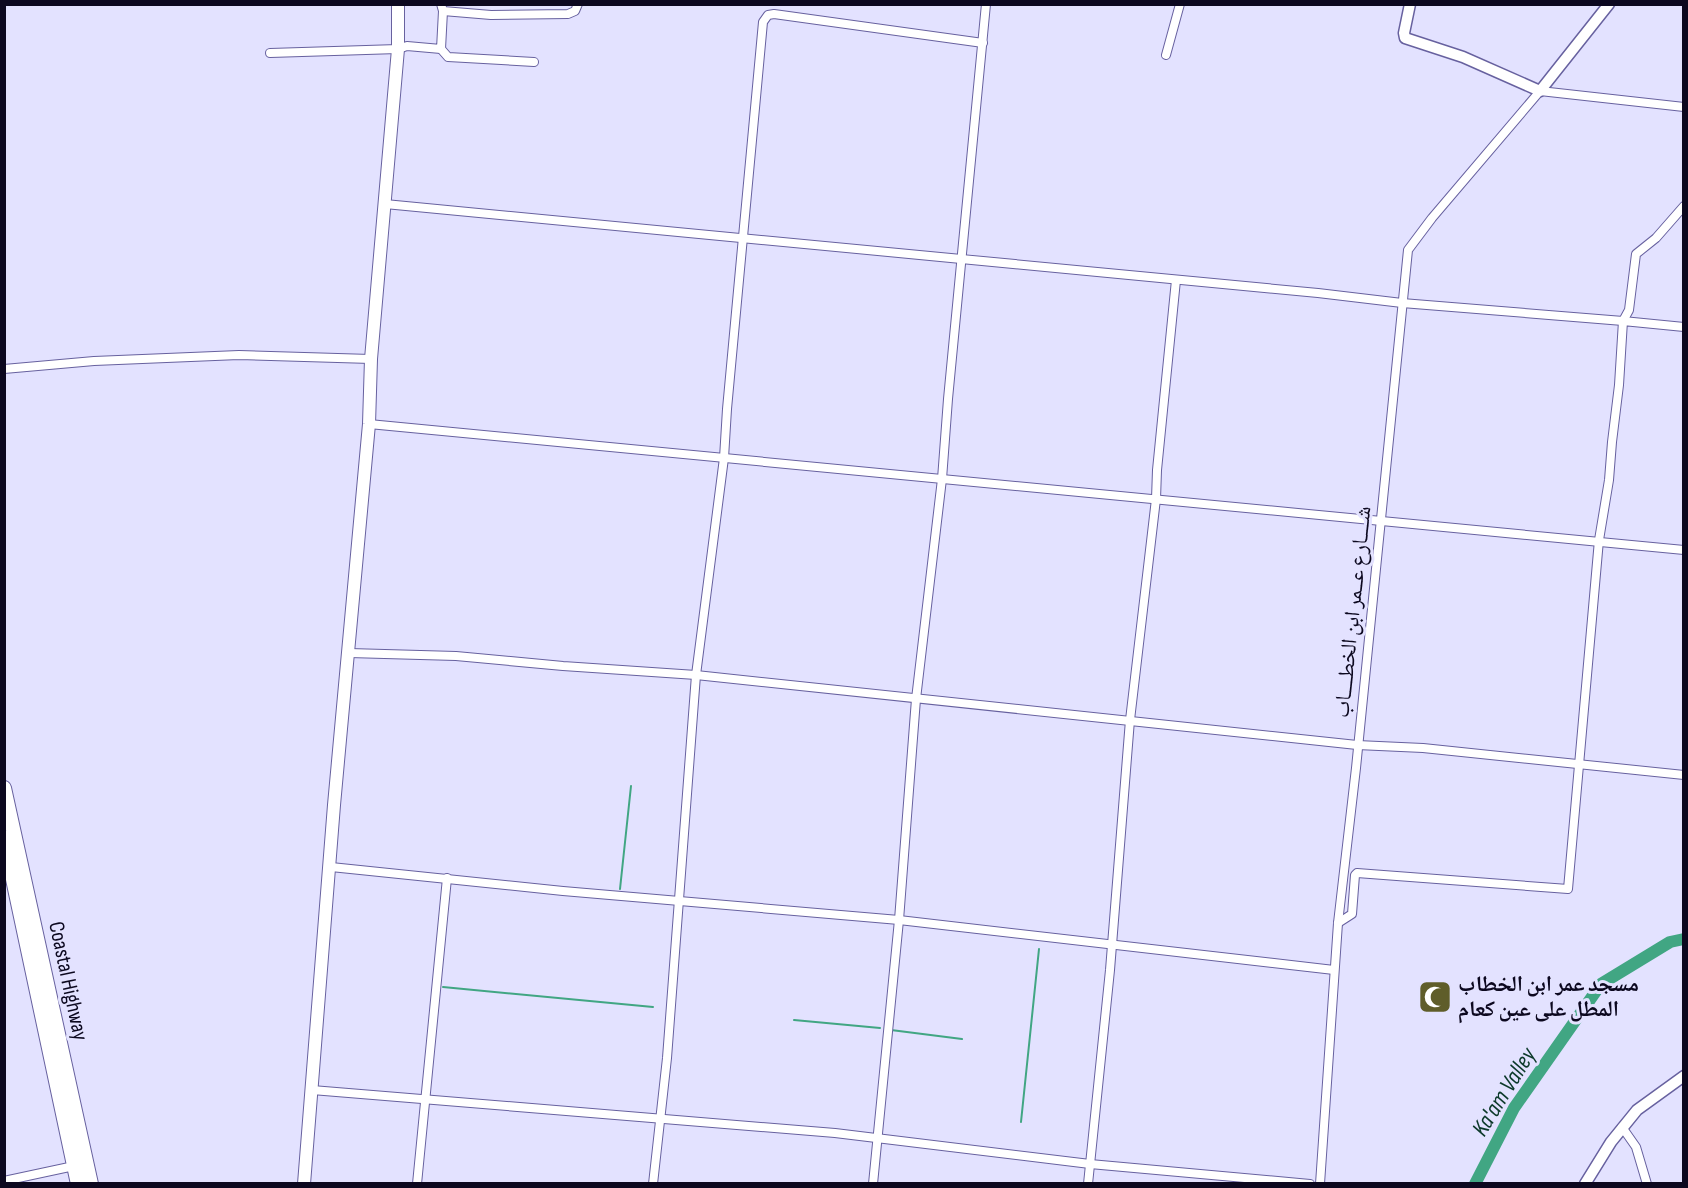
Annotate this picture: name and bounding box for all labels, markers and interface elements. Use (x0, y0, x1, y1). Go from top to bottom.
street label: شــــارع عــمر ابن الخطــــاب (1328, 505, 1378, 719)
street label: Coastal Highway (42, 919, 94, 1043)
place label: مسجد عمر ابن الخطاب المطل على عين كعام (1458, 971, 1639, 1024)
mosque icon: مسجد عمر ابن الخطاب المطل على عين كعام (1417, 979, 1453, 1015)
water label: Ka'am Valley (1466, 1042, 1543, 1142)

